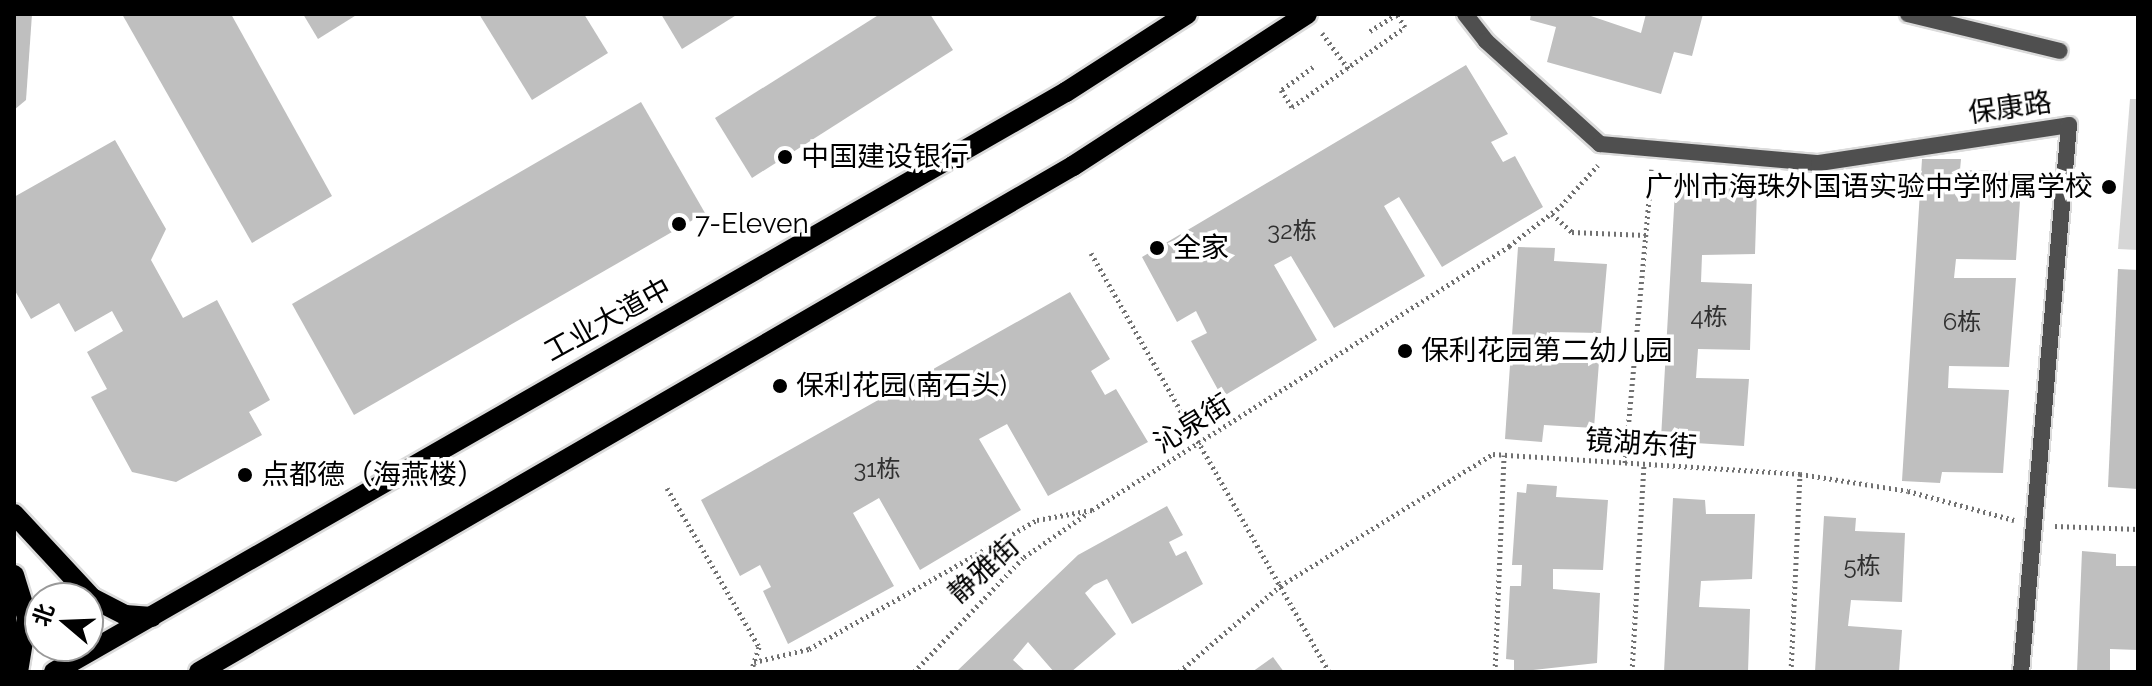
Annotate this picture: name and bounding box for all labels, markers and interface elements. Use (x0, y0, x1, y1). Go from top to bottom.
street label: 保康路 (1966, 86, 2054, 130)
place label: 中国建设银行 (801, 140, 969, 174)
marker: 中国建设银行 (776, 148, 794, 166)
place label: 广州市海珠外国语实验中学附属学校 (1645, 170, 2093, 204)
marker: 广州市海珠外国语实验中学附属学校 (2100, 178, 2118, 196)
place label: 7-Eleven (695, 207, 809, 241)
marker: 7-Eleven (670, 215, 688, 233)
house number: 32栋 (1267, 217, 1317, 245)
place label: 全家 (1173, 231, 1229, 265)
marker: 全家 (1148, 239, 1166, 257)
street label: 工业大道中 (539, 271, 677, 369)
house number: 4栋 (1690, 303, 1728, 331)
house number: 6栋 (1943, 308, 1981, 336)
place label: 保利花园第二幼儿园 (1421, 334, 1673, 368)
marker: 保利花园第二幼儿园 (1396, 342, 1414, 360)
place label: 保利花园(南石头) (796, 369, 1007, 403)
marker: 保利花园(南石头) (771, 377, 789, 395)
street label: 沁泉街 (1148, 387, 1238, 461)
street label: 镜湖东街 (1584, 423, 1698, 465)
house number: 31栋 (853, 455, 901, 483)
place label: 点都德（海燕楼） (261, 458, 485, 492)
marker: 点都德（海燕楼） (236, 466, 254, 484)
street label: 静雅街 (942, 529, 1026, 611)
house number: 5栋 (1843, 552, 1881, 580)
north arrow (24, 582, 104, 662)
text: 北 (27, 600, 59, 629)

